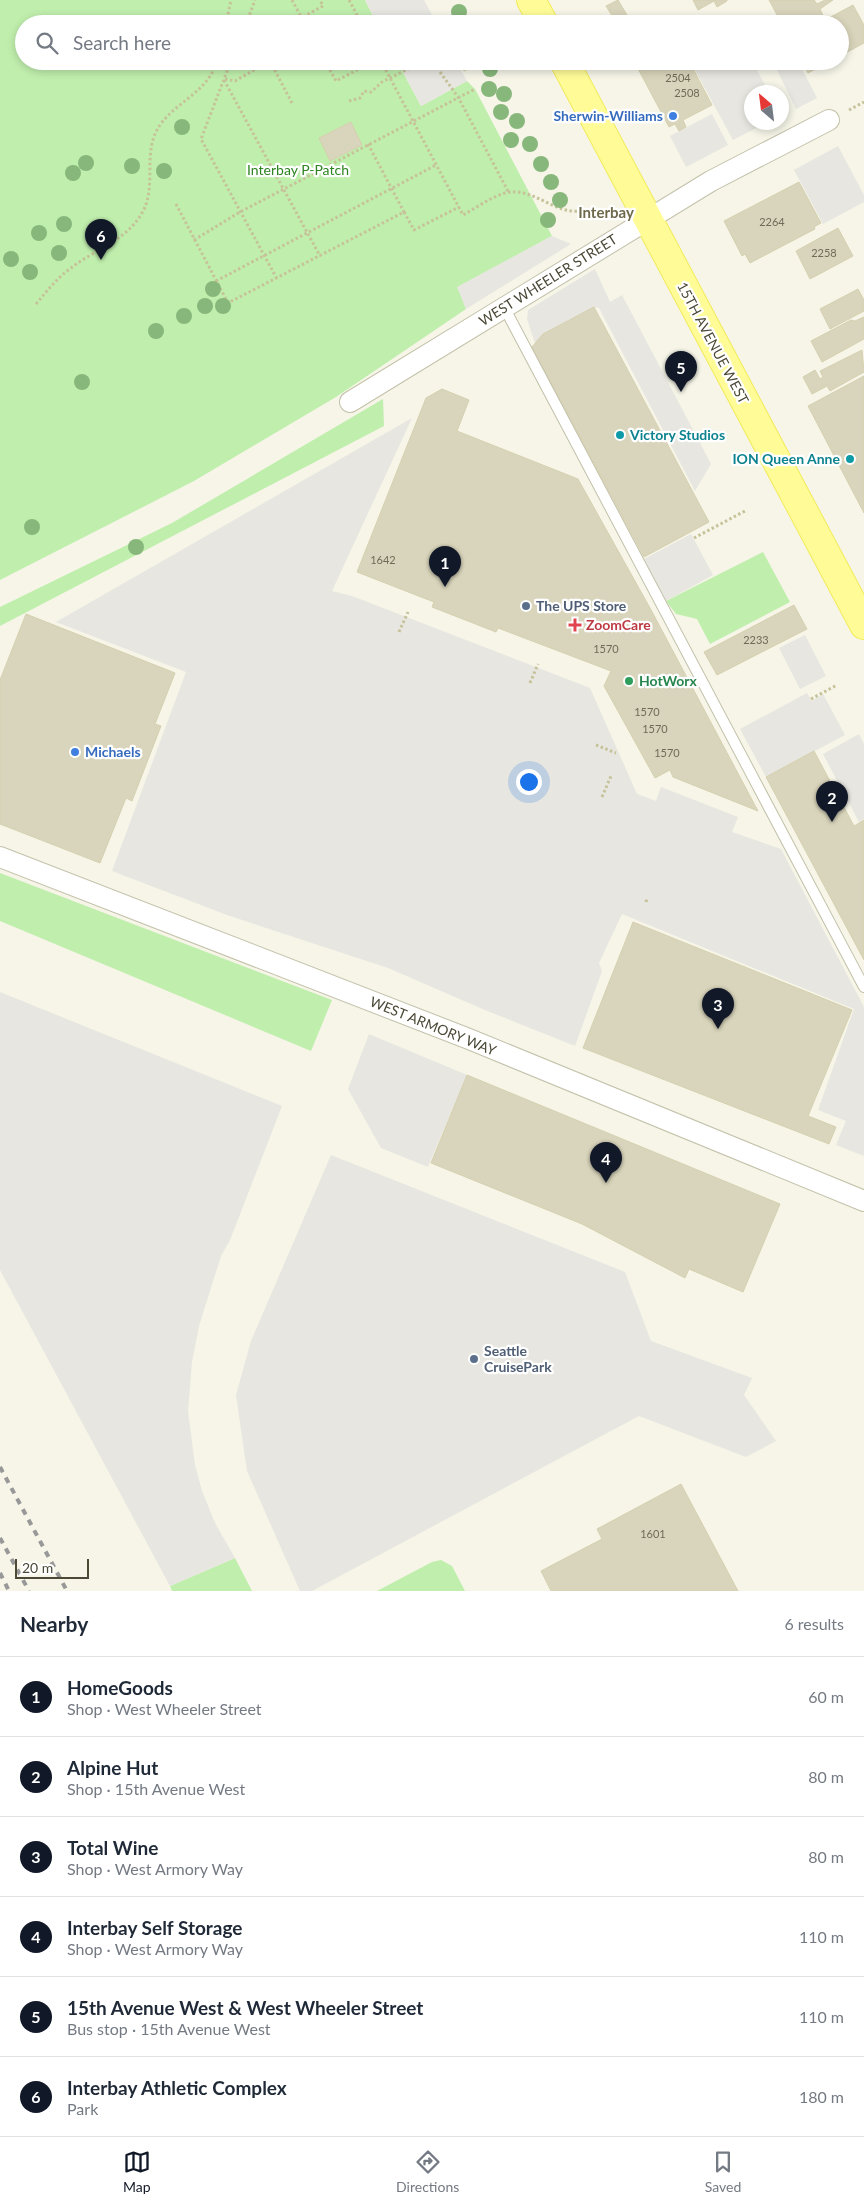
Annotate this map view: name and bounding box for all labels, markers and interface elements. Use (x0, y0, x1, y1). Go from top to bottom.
search box (15, 15, 849, 70)
icon: search (33, 29, 61, 57)
text: Search here (73, 31, 171, 54)
house number: 2504 (665, 71, 691, 84)
north arrow (744, 85, 789, 130)
house number: 2508 (674, 86, 700, 99)
place label: Sherwin-Williams (553, 107, 663, 124)
marker: Sherwin-Williams (667, 110, 679, 122)
park label: Interbay P-Patch (247, 161, 349, 178)
district label: Interbay (578, 203, 634, 221)
house number: 2264 (759, 215, 785, 228)
pin: 6 (85, 219, 117, 260)
street label: WEST WHEELER STREET (476, 230, 620, 329)
house number: 2258 (811, 246, 837, 259)
street label: 15TH AVENUE WEST (674, 279, 752, 407)
pin: 5 (665, 351, 697, 392)
place label: Victory Studios (629, 426, 725, 443)
marker: Victory Studios (614, 429, 626, 441)
place label: ION Queen Anne (732, 450, 841, 467)
marker: ION Queen Anne (844, 453, 856, 465)
pin: 1 (429, 546, 461, 587)
house number: 1642 (370, 553, 396, 566)
place label: The UPS Store (536, 597, 627, 614)
marker: The UPS Store (520, 600, 532, 612)
place label: ZoomCare (586, 616, 651, 633)
marker: ZoomCare (568, 618, 582, 632)
house number: 2233 (743, 633, 769, 646)
house number: 1570 (593, 642, 619, 655)
place label: HotWorx (639, 672, 698, 689)
marker: HotWorx (623, 675, 635, 687)
house number: 1570 (634, 705, 660, 718)
house number: 1570 (642, 722, 668, 735)
place label: Michaels (85, 743, 141, 760)
marker: Michaels (69, 746, 81, 758)
house number: 1570 (654, 746, 680, 759)
your location (516, 769, 542, 795)
pin: 2 (816, 781, 848, 822)
pin: 3 (702, 988, 734, 1029)
street label: WEST ARMORY WAY (368, 992, 499, 1059)
pin: 4 (590, 1142, 622, 1183)
place label: Seattle CruisePark (484, 1342, 552, 1375)
marker: Seattle CruisePark (468, 1353, 480, 1365)
house number: 1601 (640, 1527, 666, 1540)
scale bar (15, 1556, 89, 1579)
text: 20 m (22, 1559, 53, 1576)
text: Nearby (20, 1611, 88, 1636)
text: 6 results (784, 1614, 844, 1633)
text: HomeGoods (67, 1676, 173, 1699)
text: 1 (31, 1687, 41, 1706)
text: 60 m (808, 1687, 844, 1706)
text: Shop · West Wheeler Street (67, 1699, 262, 1718)
text: Alpine Hut (67, 1756, 158, 1779)
text: 2 (31, 1767, 41, 1786)
text: 80 m (808, 1767, 844, 1786)
text: Shop · 15th Avenue West (67, 1779, 245, 1798)
text: Total Wine (67, 1836, 158, 1859)
text: 3 (31, 1847, 41, 1866)
text: 80 m (808, 1847, 844, 1866)
text: Shop · West Armory Way (67, 1859, 243, 1878)
text: Interbay Self Storage (67, 1916, 242, 1939)
text: 4 (31, 1927, 41, 1946)
text: 110 m (799, 1927, 844, 1946)
text: Shop · West Armory Way (67, 1939, 243, 1958)
text: 15th Avenue West & West Wheeler Street (67, 1996, 423, 2019)
text: 5 (31, 2007, 41, 2026)
text: 110 m (799, 2007, 844, 2026)
text: Bus stop · 15th Avenue West (67, 2019, 271, 2038)
text: Interbay Athletic Complex (67, 2076, 287, 2099)
text: 6 (31, 2087, 41, 2106)
text: 180 m (799, 2087, 844, 2106)
text: Park (67, 2099, 98, 2118)
tab: Map (123, 2148, 151, 2195)
tab: Directions (396, 2148, 459, 2195)
tab: Saved (705, 2148, 741, 2195)

